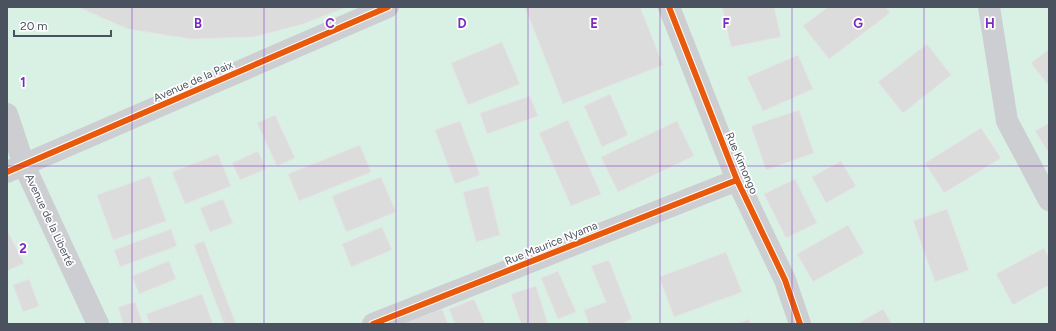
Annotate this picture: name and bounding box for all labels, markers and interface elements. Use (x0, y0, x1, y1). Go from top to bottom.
scale bar (14, 12, 111, 38)
text: B (194, 16, 202, 31)
text: C (325, 16, 335, 31)
text: D (457, 16, 467, 31)
text: E (590, 16, 598, 31)
text: F (722, 16, 730, 31)
text: G (853, 16, 863, 31)
text: H (985, 16, 995, 31)
text: 20 m (20, 19, 48, 33)
street label: Avenue de la Paix (152, 58, 236, 105)
text: 1 (20, 75, 26, 90)
street label: Rue Kimongo (723, 130, 760, 196)
street label: Avenue de la Liberté (22, 172, 77, 268)
street label: Rue Maurice Nyama (503, 219, 599, 268)
text: 2 (19, 241, 27, 256)

